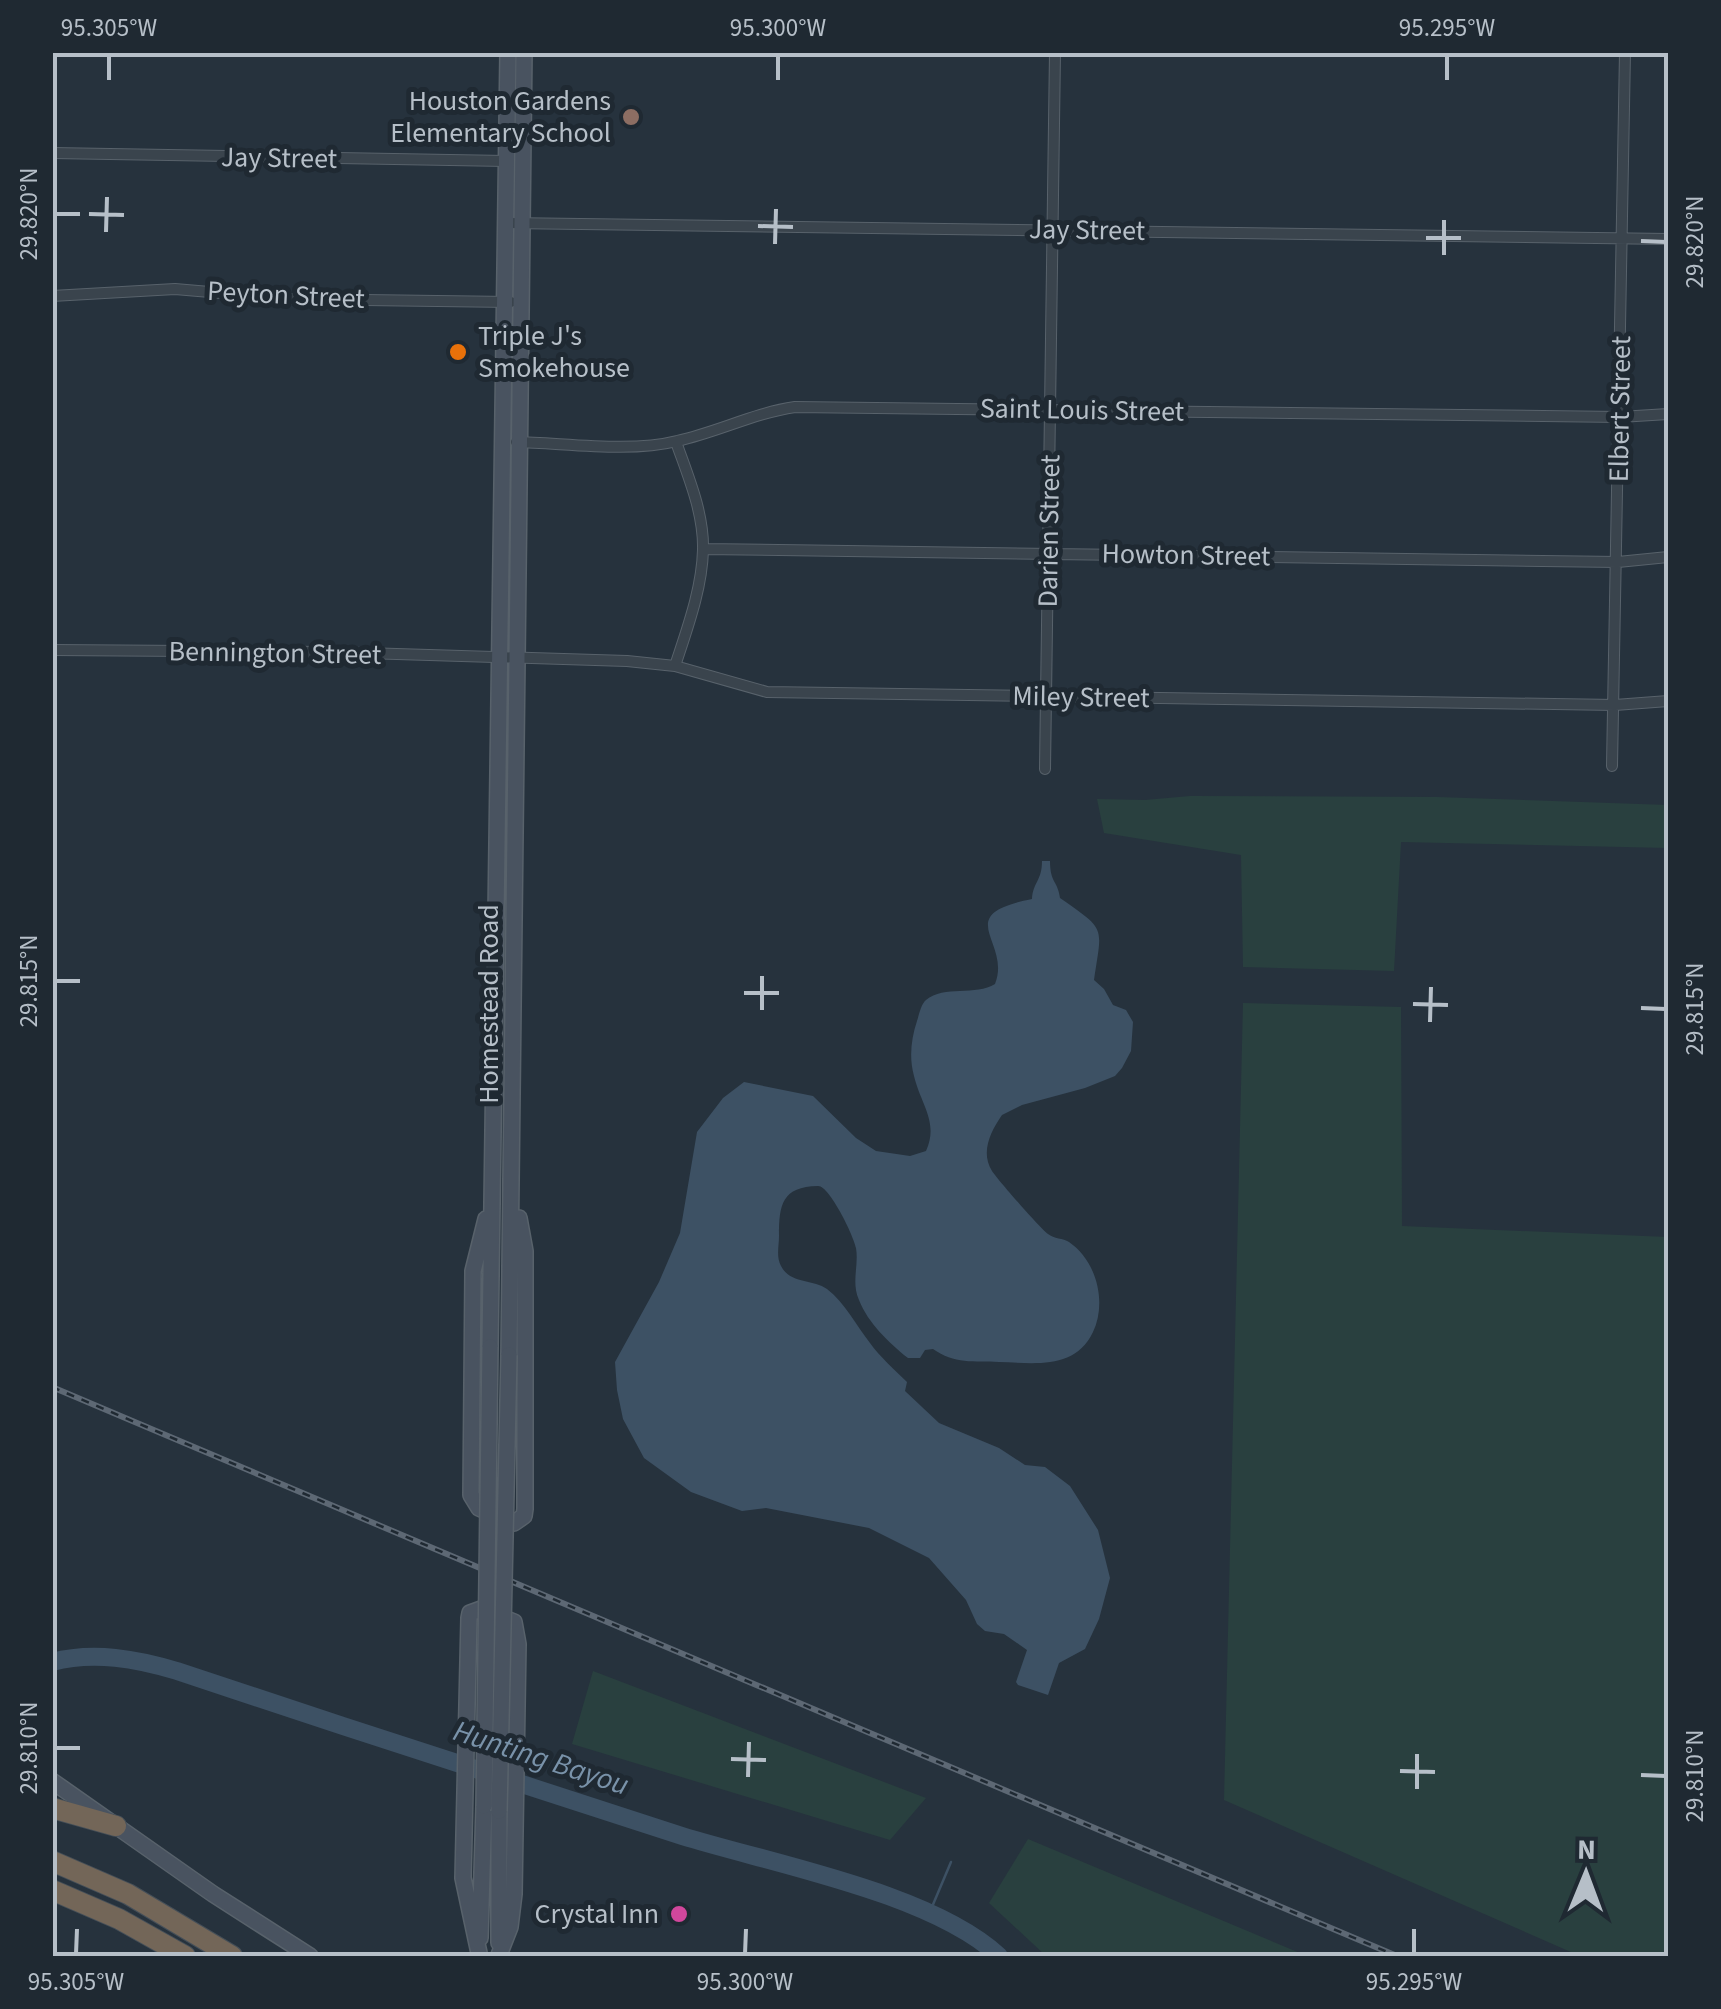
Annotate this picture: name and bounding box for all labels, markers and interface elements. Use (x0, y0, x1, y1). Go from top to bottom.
text: 95.305°W (61, 10, 157, 46)
text: 95.300°W (730, 10, 826, 46)
text: 95.295°W (1399, 10, 1495, 46)
place label: Houston Gardens Elementary School (390, 81, 611, 153)
marker: Houston Gardens Elementary School (620, 106, 642, 128)
street label: Jay Street (220, 137, 338, 179)
text: 29.820°N (11, 168, 47, 260)
text: 29.820°N (1677, 196, 1713, 288)
street label: Jay Street (1028, 209, 1146, 251)
street label: Peyton Street (206, 271, 366, 319)
place label: Triple J's Smokehouse (478, 316, 630, 388)
street label: Elbert Street (1599, 335, 1641, 482)
marker: Triple J's Smokehouse (447, 341, 469, 363)
street label: Saint Louis Street (979, 388, 1185, 432)
street label: Darien Street (1028, 454, 1070, 608)
street label: Howton Street (1101, 534, 1271, 576)
street label: Bennington Street (168, 631, 382, 675)
street label: Miley Street (1012, 676, 1150, 718)
street label: Homestead Road (469, 904, 509, 1104)
text: 29.815°N (11, 935, 47, 1027)
text: 29.815°N (1677, 963, 1713, 1055)
text: 29.810°N (11, 1702, 47, 1794)
water label: Hunting Bayou (448, 1709, 634, 1807)
text: 29.810°N (1677, 1730, 1713, 1822)
north arrow (1536, 1824, 1636, 1924)
text: N (1577, 1830, 1596, 1870)
place label: Crystal Inn (535, 1894, 659, 1934)
marker: Crystal Inn (668, 1903, 690, 1925)
text: 95.305°W (28, 1964, 124, 2000)
text: 95.300°W (697, 1964, 793, 2000)
text: 95.295°W (1366, 1964, 1462, 2000)

